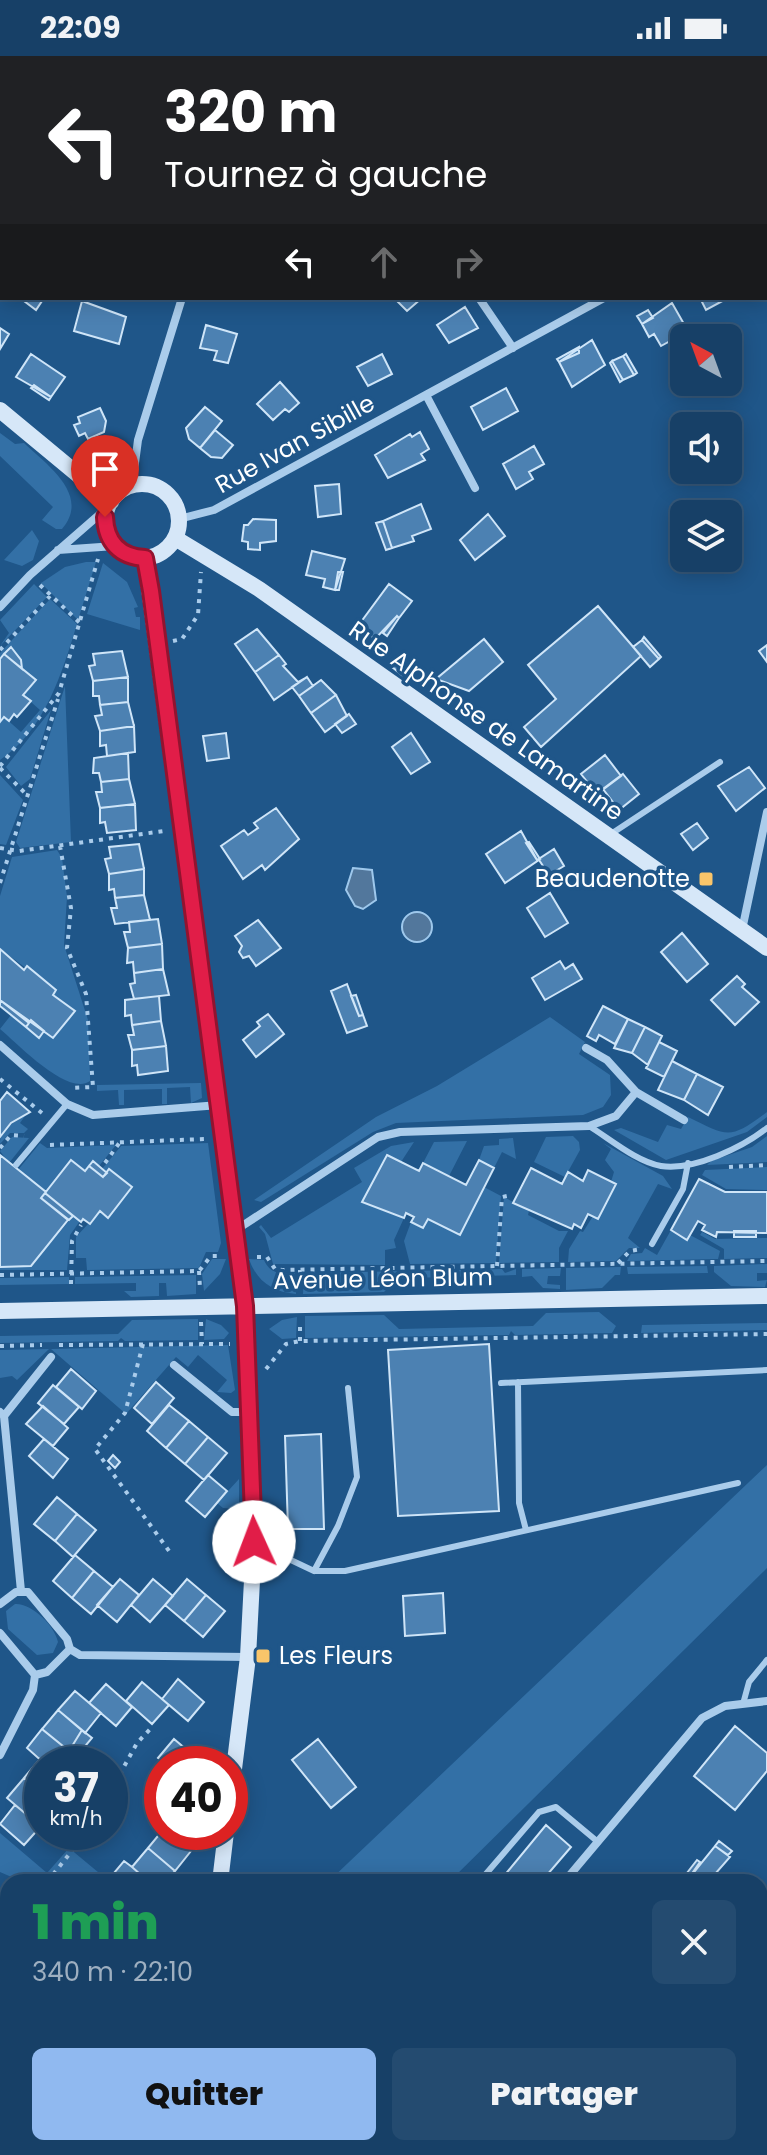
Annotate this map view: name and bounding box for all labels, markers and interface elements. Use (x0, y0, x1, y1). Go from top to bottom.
text: 22:09 (40, 6, 121, 49)
text: 320 m (164, 73, 338, 152)
icon: left (32, 88, 136, 192)
text: Tournez à gauche (164, 149, 487, 200)
icon: left (278, 240, 322, 284)
icon: ahead (362, 240, 406, 284)
icon: right (446, 240, 490, 284)
north arrow (670, 324, 742, 396)
map controls (670, 324, 742, 572)
street label: Rue Ivan Sibille (209, 386, 380, 501)
button: sound (670, 412, 742, 484)
pin (71, 435, 139, 517)
icon: arrive (83, 447, 127, 491)
button: layers (670, 500, 742, 572)
street label: Rue Alphonse de Lamartine (342, 613, 630, 828)
place label: Beaudenotte (535, 862, 690, 895)
marker: Beaudenotte (697, 870, 715, 888)
street label: Avenue Léon Blum (273, 1260, 493, 1297)
position arrow (212, 1500, 296, 1584)
place label: Les Fleurs (279, 1639, 393, 1672)
marker: Les Fleurs (254, 1647, 272, 1665)
speed limit sign: 40 (144, 1746, 248, 1850)
text: 37 (53, 1760, 99, 1816)
text: km/h (49, 1804, 103, 1832)
text: 1 min (32, 1889, 159, 1956)
button: close (652, 1900, 736, 1984)
text: 340 m · 22:10 (32, 1954, 193, 1990)
button: Quitter (32, 2048, 376, 2140)
button: Partager (392, 2048, 736, 2140)

